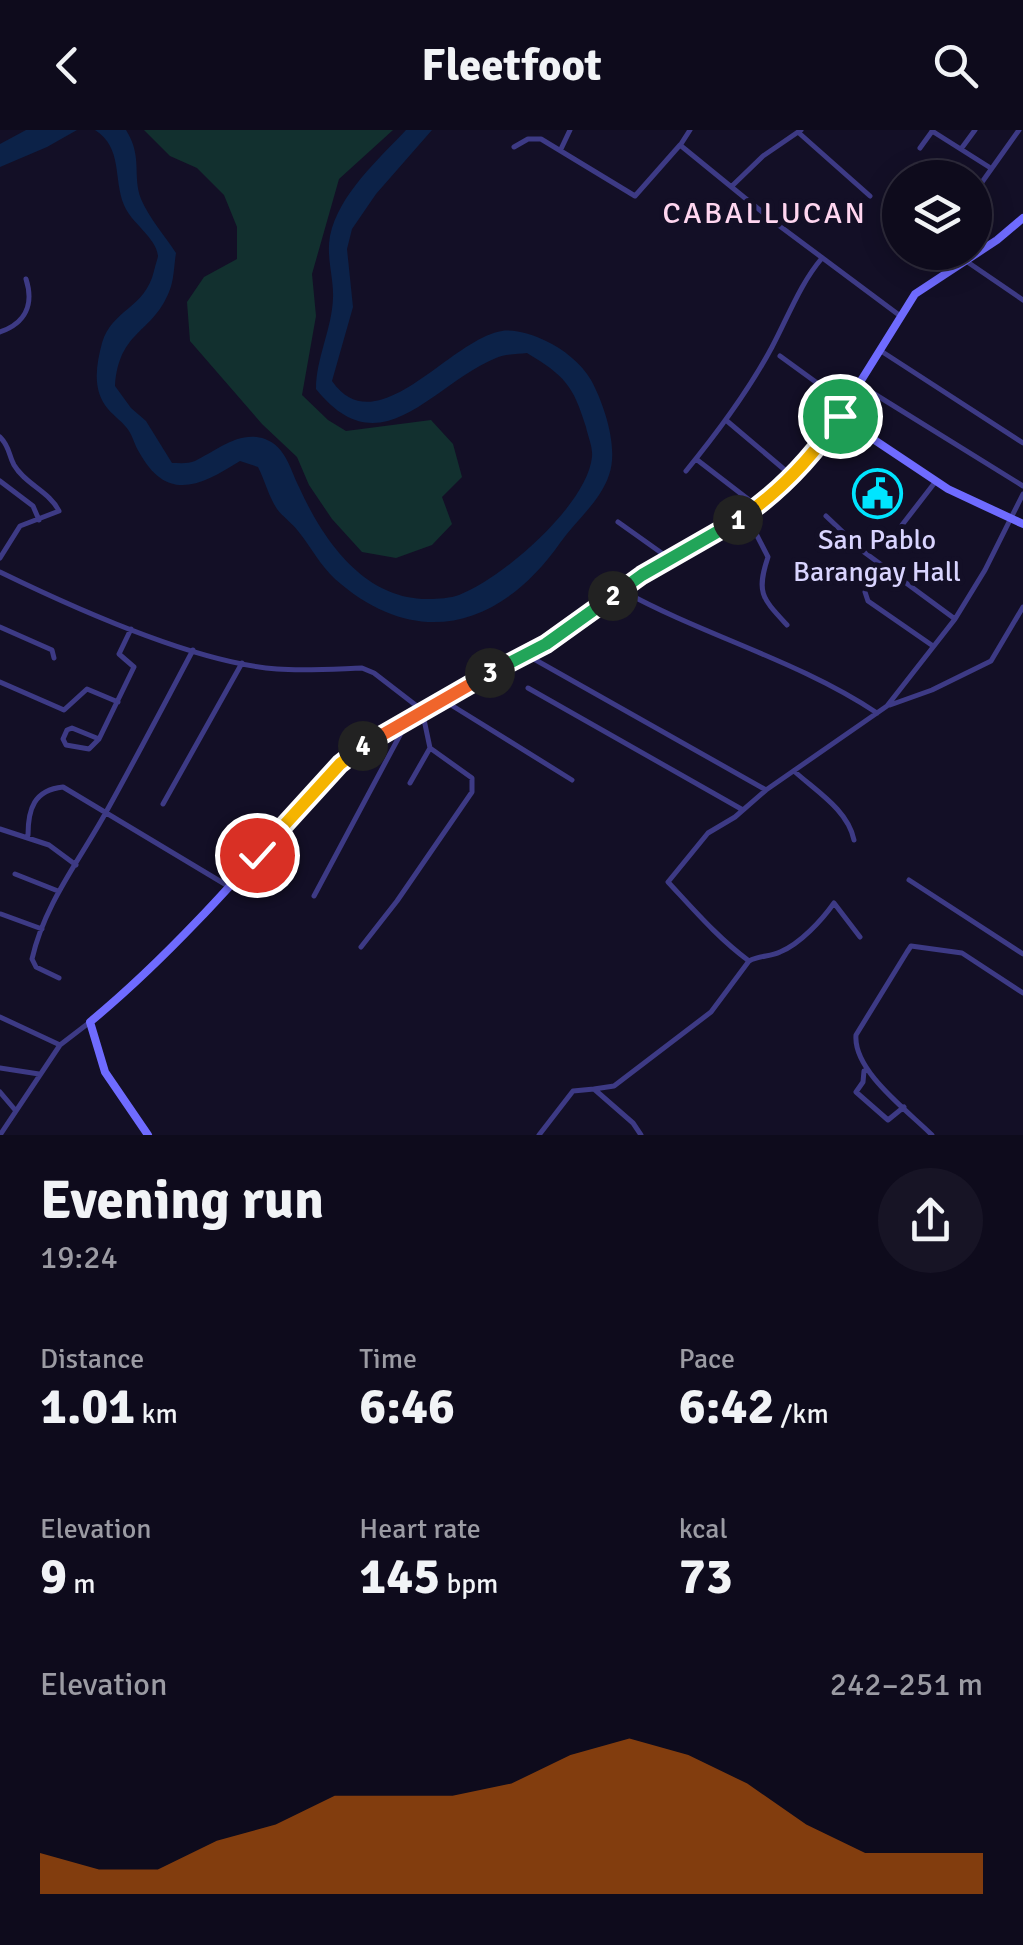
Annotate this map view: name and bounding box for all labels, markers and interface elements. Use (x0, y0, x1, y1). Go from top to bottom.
icon: back (40, 38, 95, 93)
text: Fleetfoot (421, 38, 602, 93)
icon: search (928, 38, 983, 93)
map controls (882, 160, 992, 270)
button: layers (882, 160, 992, 270)
district label: CABALLUCAN (663, 195, 867, 232)
pin (798, 374, 883, 459)
icon: arrive (813, 389, 868, 444)
public building icon: San Pablo Barangay Hall (851, 467, 903, 519)
pin: 1 (713, 495, 763, 545)
text: 1 (730, 503, 746, 537)
place label: San Pablo Barangay Hall (793, 523, 961, 589)
pin: 2 (588, 571, 638, 621)
text: 2 (605, 579, 621, 613)
pin: 3 (465, 648, 515, 698)
text: 3 (482, 656, 498, 690)
pin: 4 (338, 721, 388, 771)
text: 4 (355, 729, 371, 763)
pin (215, 813, 300, 898)
icon: check (230, 828, 285, 883)
text: Evening run (40, 1166, 324, 1234)
button: share (878, 1168, 983, 1273)
text: 19:24 (40, 1238, 118, 1277)
text: Distance (40, 1342, 144, 1376)
text: Time (359, 1342, 417, 1376)
text: Pace (679, 1342, 735, 1376)
text: 1.01 (40, 1376, 135, 1438)
text: 6:46 (359, 1376, 455, 1438)
text: 6:42 (679, 1376, 774, 1438)
text: km (135, 1397, 178, 1431)
text: /km (774, 1397, 829, 1431)
text: Elevation (40, 1512, 152, 1546)
text: Heart rate (359, 1512, 481, 1546)
text: kcal (679, 1512, 728, 1546)
text: 9 (40, 1546, 67, 1608)
text: 145 (359, 1546, 440, 1608)
text: 73 (679, 1546, 733, 1608)
text: m (67, 1567, 96, 1601)
text: bpm (440, 1567, 498, 1601)
text: Elevation (40, 1665, 167, 1704)
text: 242–251 m (830, 1665, 983, 1704)

